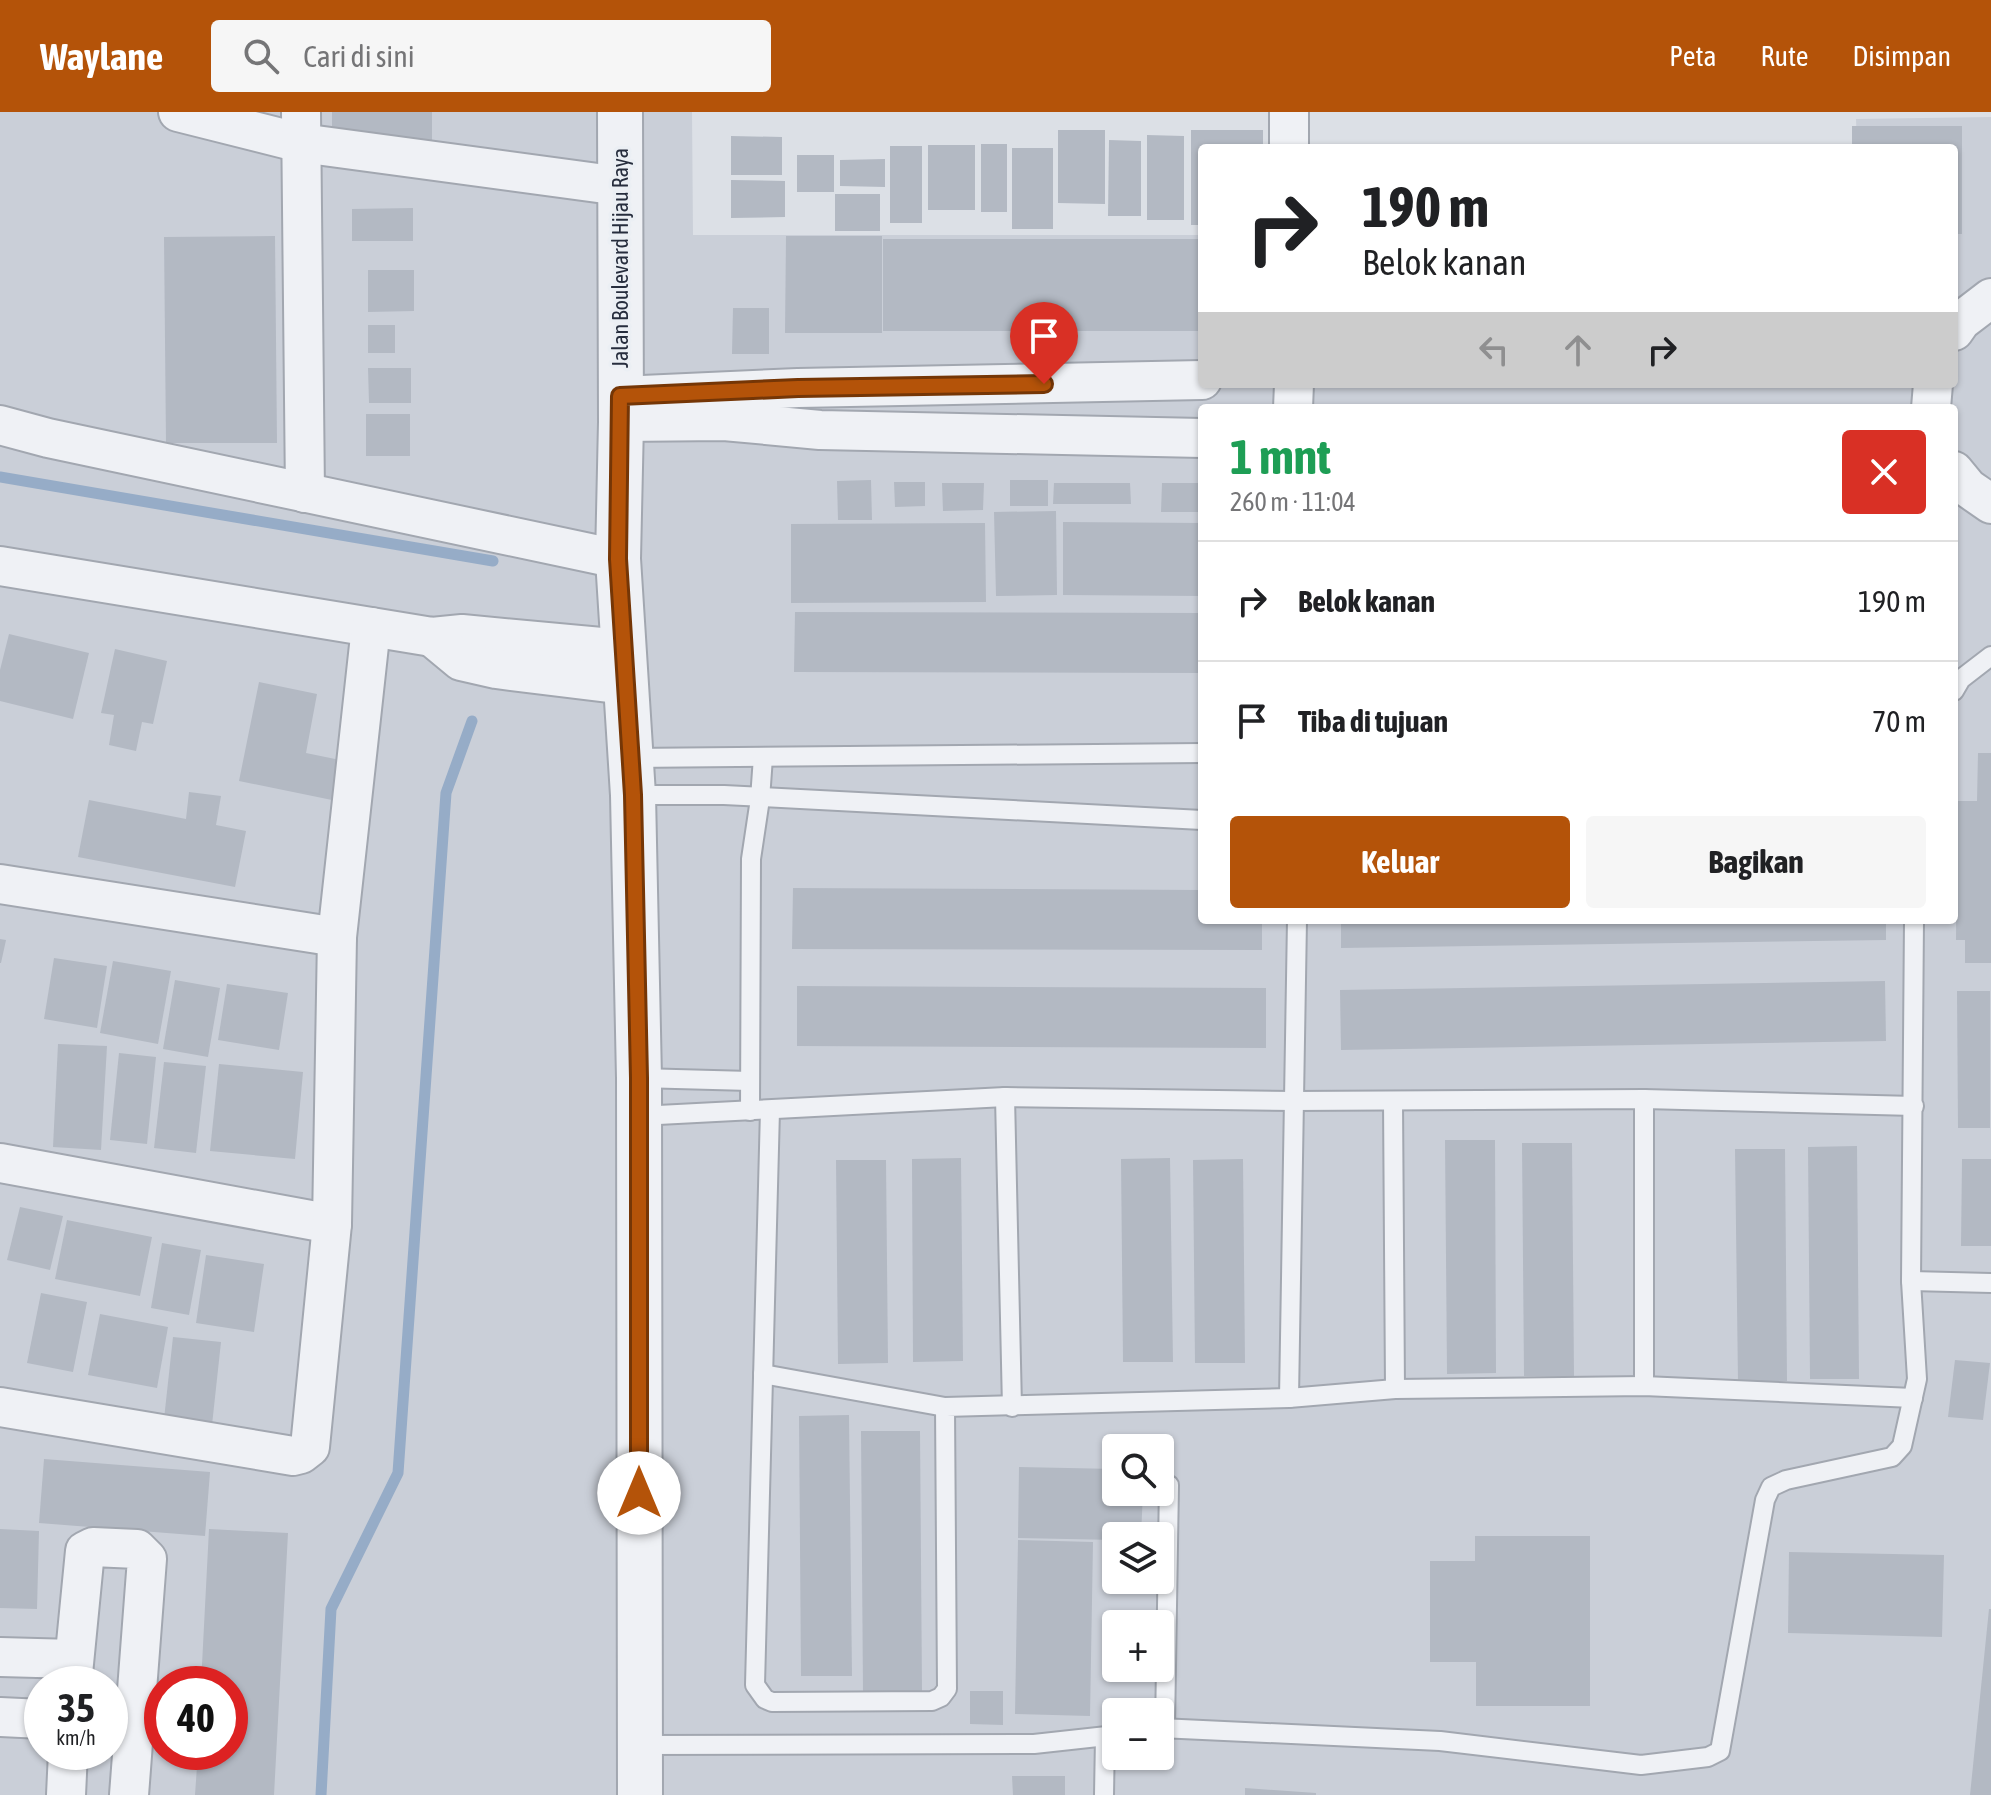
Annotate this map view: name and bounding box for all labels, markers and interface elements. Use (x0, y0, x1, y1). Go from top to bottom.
search box (211, 20, 771, 92)
icon: search (239, 34, 283, 78)
text: Waylane (40, 35, 163, 78)
text: Cari di sini (303, 39, 415, 73)
text: Peta (1669, 40, 1716, 72)
text: Rute (1760, 40, 1809, 72)
text: Disimpan (1853, 40, 1951, 72)
street label: Jalan Boulevard Hijau Raya (607, 148, 633, 368)
text: 190 m (1362, 175, 1489, 239)
icon: right (1230, 176, 1334, 280)
text: Belok kanan (1362, 241, 1527, 283)
pin (1010, 302, 1078, 384)
icon: arrive (1022, 314, 1066, 358)
icon: left (1472, 328, 1516, 372)
icon: ahead (1556, 328, 1600, 372)
icon: right (1640, 328, 1684, 372)
text: 1 mnt (1230, 429, 1331, 484)
button: close (1842, 430, 1926, 514)
text: 260 m · 11:04 (1230, 487, 1356, 517)
icon: right (1230, 579, 1274, 623)
text: Belok kanan (1298, 584, 1435, 618)
text: 190 m (1858, 584, 1926, 618)
icon: arrive (1230, 699, 1274, 743)
text: Tiba di tujuan (1298, 704, 1448, 738)
text: 70 m (1872, 704, 1926, 738)
button: Keluar (1230, 816, 1570, 908)
button: Bagikan (1586, 816, 1926, 908)
map controls (1102, 1434, 1174, 1770)
button: search (1102, 1434, 1174, 1506)
position arrow (597, 1451, 681, 1535)
button: layers (1102, 1522, 1174, 1594)
button: + (1102, 1610, 1174, 1682)
speed limit sign: 40 (144, 1666, 248, 1770)
text: 35 (57, 1685, 95, 1730)
button: − (1102, 1698, 1174, 1770)
text: km/h (56, 1726, 96, 1749)

